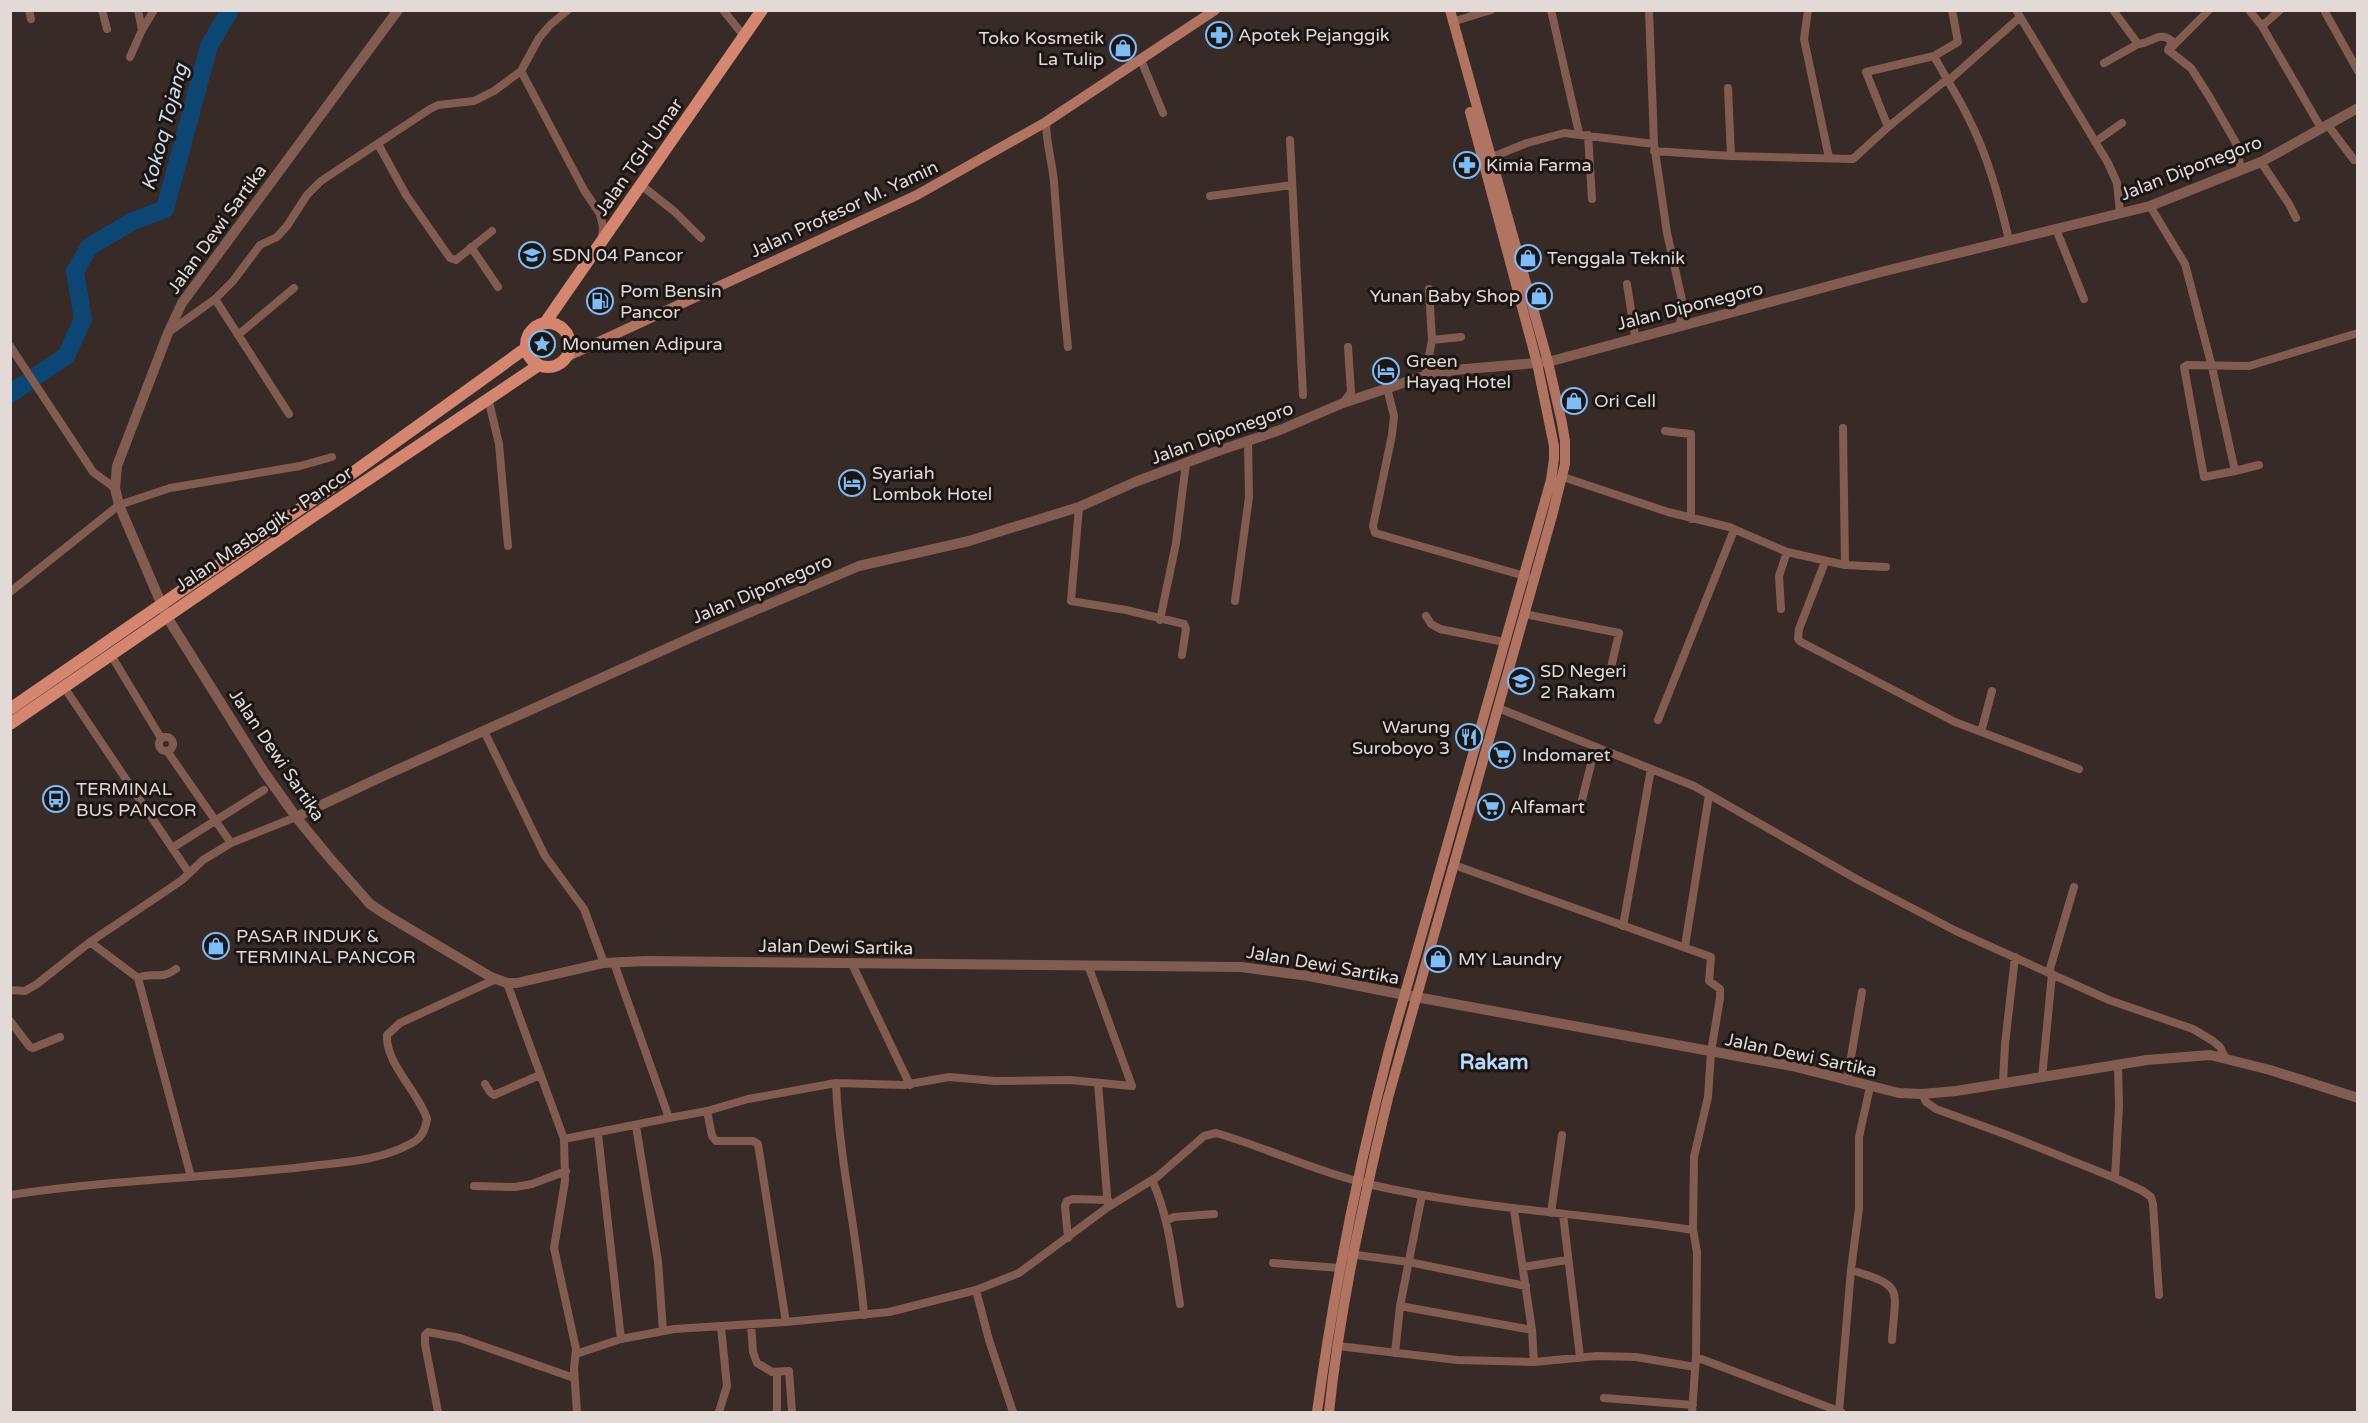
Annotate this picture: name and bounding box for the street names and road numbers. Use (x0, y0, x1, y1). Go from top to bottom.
street label: Jalan TGH Umar (590, 94, 688, 220)
street label: Jalan Diponegoro (2117, 131, 2265, 205)
street label: Jalan Profesor M. Yamin (747, 156, 941, 262)
street label: Jalan Dewi Sartika (163, 160, 271, 298)
street label: Jalan Diponegoro (1615, 277, 1765, 335)
street label: Jalan Diponegoro (1148, 397, 1296, 469)
street label: Jalan Masbagik - Pancor (171, 461, 357, 596)
street label: Jalan Diponegoro (689, 550, 835, 628)
street label: Jalan Dewi Sartika (225, 685, 329, 825)
street label: Jalan Dewi Sartika (758, 935, 914, 959)
street label: Jalan Dewi Sartika (1245, 941, 1401, 989)
street label: Jalan Dewi Sartika (1723, 1028, 1879, 1082)

